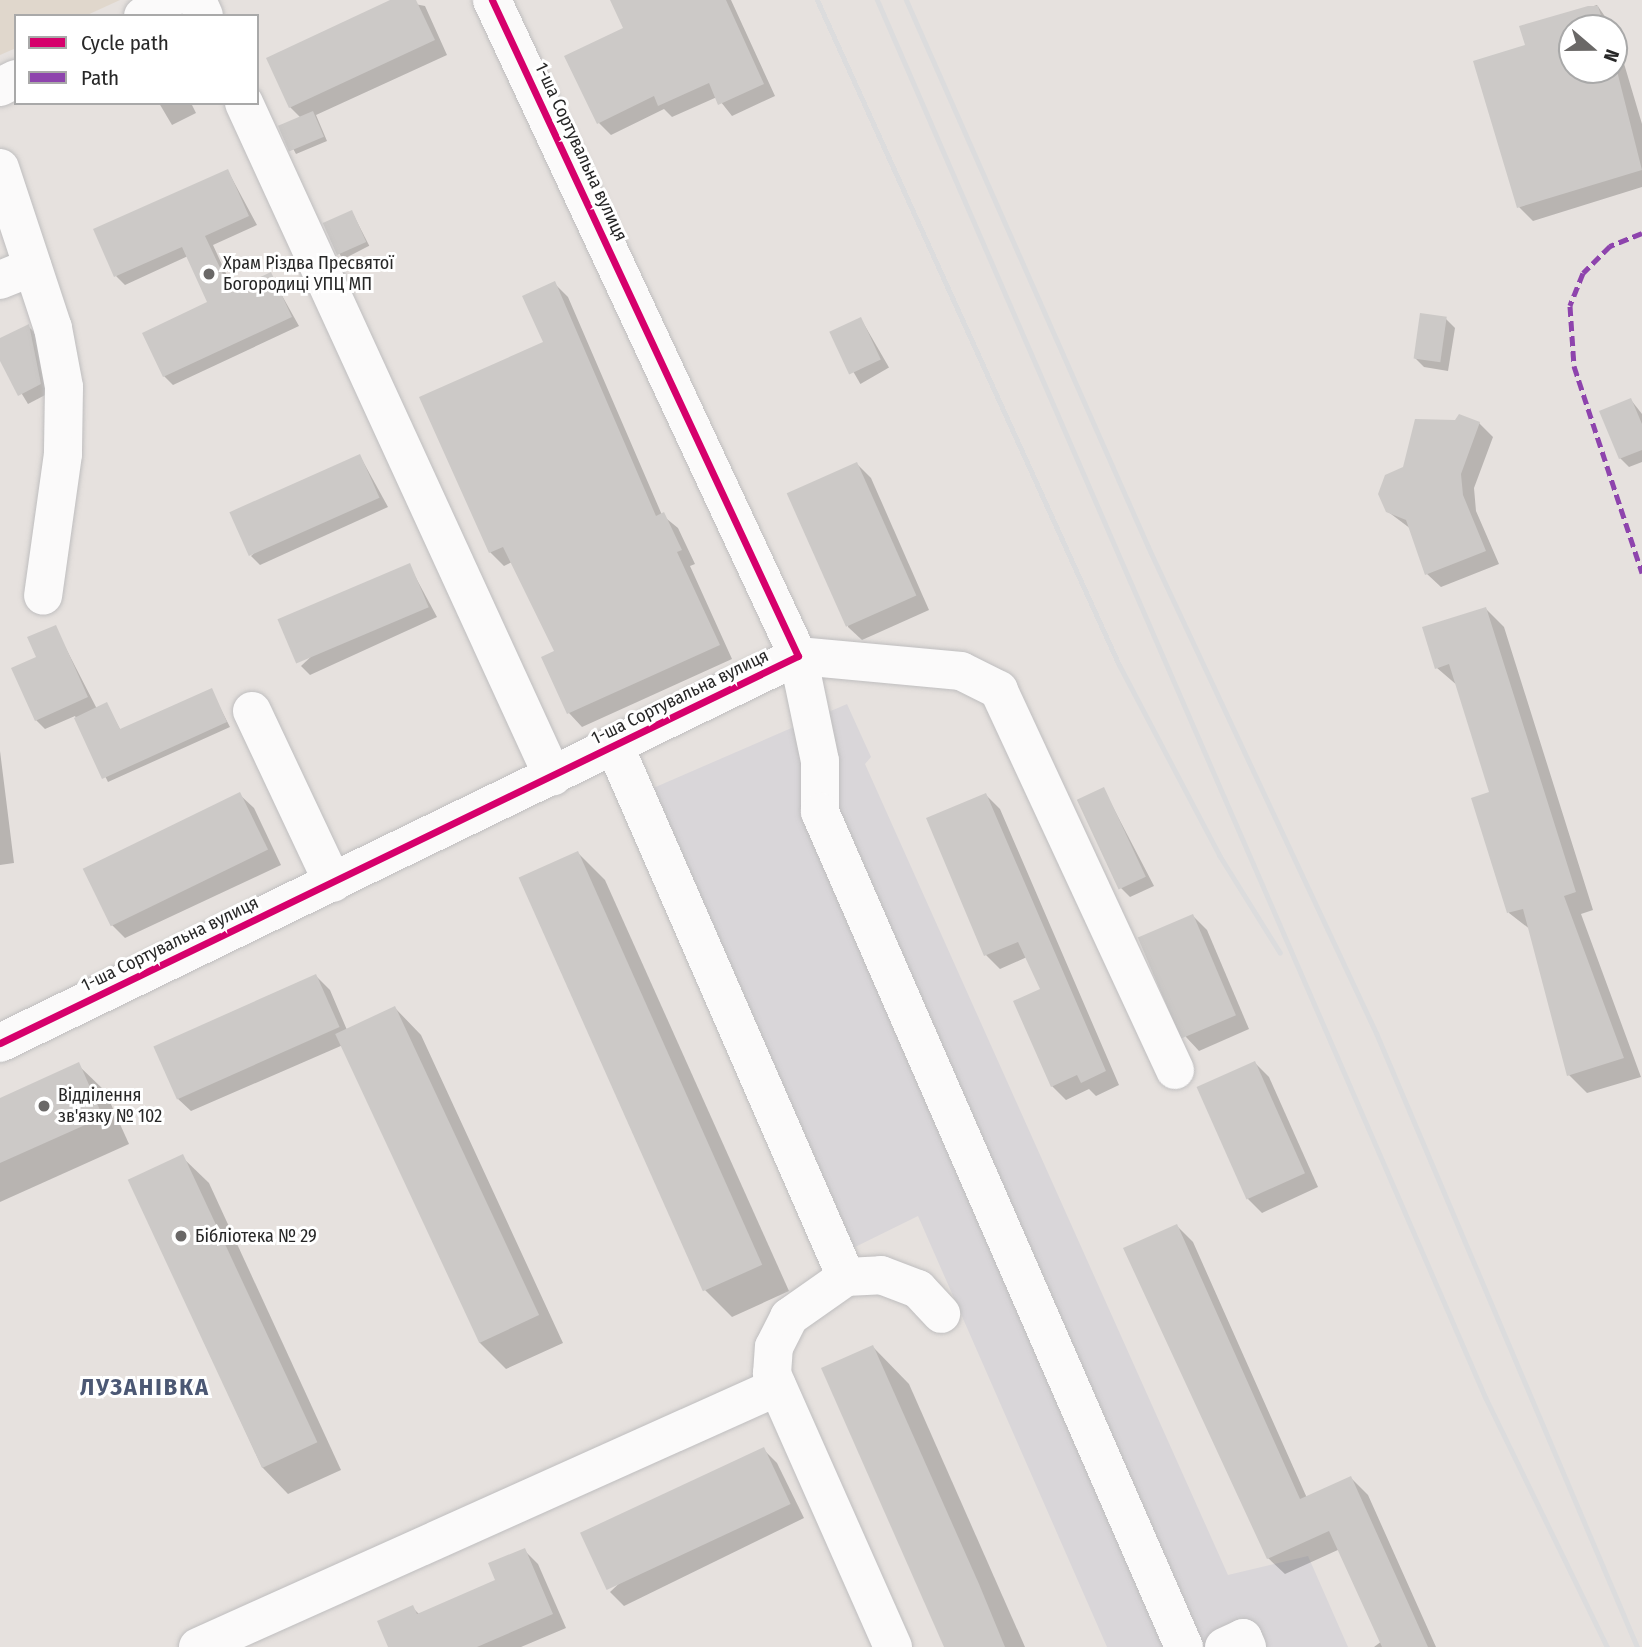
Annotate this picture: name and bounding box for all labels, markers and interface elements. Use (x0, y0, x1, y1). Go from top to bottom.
legend (14, 14, 259, 105)
north arrow (1558, 14, 1628, 84)
text: Cycle path (81, 30, 169, 56)
text: N (1599, 46, 1624, 65)
street label: 1-ша Сортувальна вулиця (530, 59, 632, 245)
text: Path (81, 65, 119, 91)
place label: Храм Різдва Пресвятої Богородиці УПЦ МП (223, 253, 394, 296)
marker: Храм Різдва Пресвятої Богородиці УПЦ МП (201, 266, 217, 282)
street label: 1-ша Сортувальна вулиця (588, 645, 772, 749)
street label: 1-ша Сортувальна вулиця (78, 892, 262, 996)
place label: Відділення зв'язку № 102 (58, 1085, 162, 1128)
marker: Відділення зв'язку № 102 (36, 1098, 52, 1114)
place label: Бібліотека № 29 (195, 1225, 317, 1247)
marker: Бібліотека № 29 (173, 1228, 189, 1244)
district label: ЛУЗАНІВКА (81, 1374, 209, 1402)

